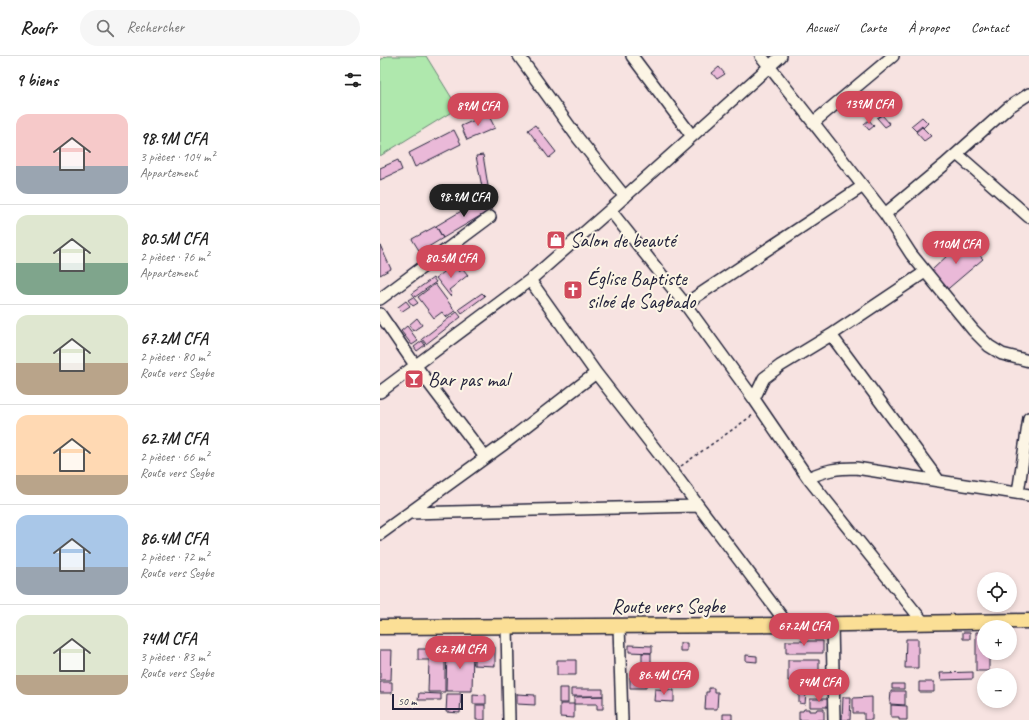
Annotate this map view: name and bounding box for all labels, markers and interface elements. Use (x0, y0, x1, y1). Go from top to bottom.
search box (80, 10, 360, 46)
text: Roofr (20, 16, 56, 40)
icon: search (94, 17, 116, 39)
text: Rechercher (126, 18, 184, 37)
text: Accueil (806, 19, 837, 36)
text: Carte (859, 19, 886, 36)
text: À propos (908, 19, 949, 36)
text: Contact (971, 19, 1009, 36)
icon: filters (342, 69, 364, 91)
text: 9 biens (16, 70, 58, 91)
pin: 139M CFA (828, 91, 910, 125)
pin: 89M CFA (441, 93, 515, 127)
text: 139M CFA (845, 96, 893, 112)
text: 89M CFA (457, 98, 499, 114)
text: 98.9M CFA (140, 128, 207, 149)
icon: home (48, 130, 96, 178)
text: 3 pièces · 104 m² (140, 149, 215, 165)
text: Appartement (140, 165, 198, 181)
pin: 98.9M CFA (418, 184, 510, 218)
text: 98.9M CFA (438, 189, 490, 205)
text: 80.5M CFA (140, 228, 207, 249)
place label: Salon de beauté (570, 228, 679, 253)
shop icon: Salon de beauté (545, 229, 567, 251)
icon: home (48, 231, 96, 279)
pin: 110M CFA (915, 231, 997, 265)
text: 110M CFA (932, 236, 980, 252)
pin: 80.5M CFA (405, 245, 497, 279)
text: 2 pièces · 76 m² (140, 249, 209, 265)
text: 80.5M CFA (425, 250, 477, 266)
text: Appartement (140, 265, 198, 281)
place label: Église Baptiste siloé de Sagbado (587, 266, 696, 314)
church icon: Église Baptiste siloé de Sagbado (562, 279, 584, 301)
text: 67.2M CFA (140, 328, 208, 349)
icon: home (48, 331, 96, 379)
text: 2 pièces · 80 m² (140, 349, 209, 365)
text: Route vers Segbe (140, 365, 214, 381)
place label: Bar pas mal (428, 367, 513, 392)
bar icon: Bar pas mal (403, 368, 425, 390)
text: 62.7M CFA (140, 428, 208, 449)
icon: home (48, 431, 96, 479)
text: 2 pièces · 66 m² (140, 449, 209, 465)
text: Route vers Segbe (140, 465, 214, 481)
text: 86.4M CFA (140, 528, 208, 549)
icon: home (48, 531, 96, 579)
text: 2 pièces · 72 m² (140, 549, 209, 565)
text: Route vers Segbe (140, 565, 214, 581)
map controls (977, 572, 1017, 708)
button: locate (977, 572, 1017, 612)
street label: Route vers Segbe (611, 594, 726, 619)
pin: 67.2M CFA (758, 613, 850, 647)
text: 67.2M CFA (778, 618, 830, 634)
button: + (977, 620, 1017, 660)
text: 74M CFA (140, 628, 196, 649)
icon: home (48, 631, 96, 679)
pin: 62.7M CFA (414, 636, 506, 670)
text: 62.7M CFA (434, 641, 486, 657)
text: 3 pièces · 83 m² (140, 649, 209, 665)
pin: 86.4M CFA (618, 662, 710, 696)
text: Route vers Segbe (140, 665, 214, 681)
text: 86.4M CFA (638, 667, 690, 683)
button: − (977, 668, 1017, 708)
pin: 74M CFA (782, 669, 856, 703)
text: 74M CFA (797, 674, 841, 690)
scale bar (392, 692, 463, 711)
text: 50 m (398, 694, 417, 708)

